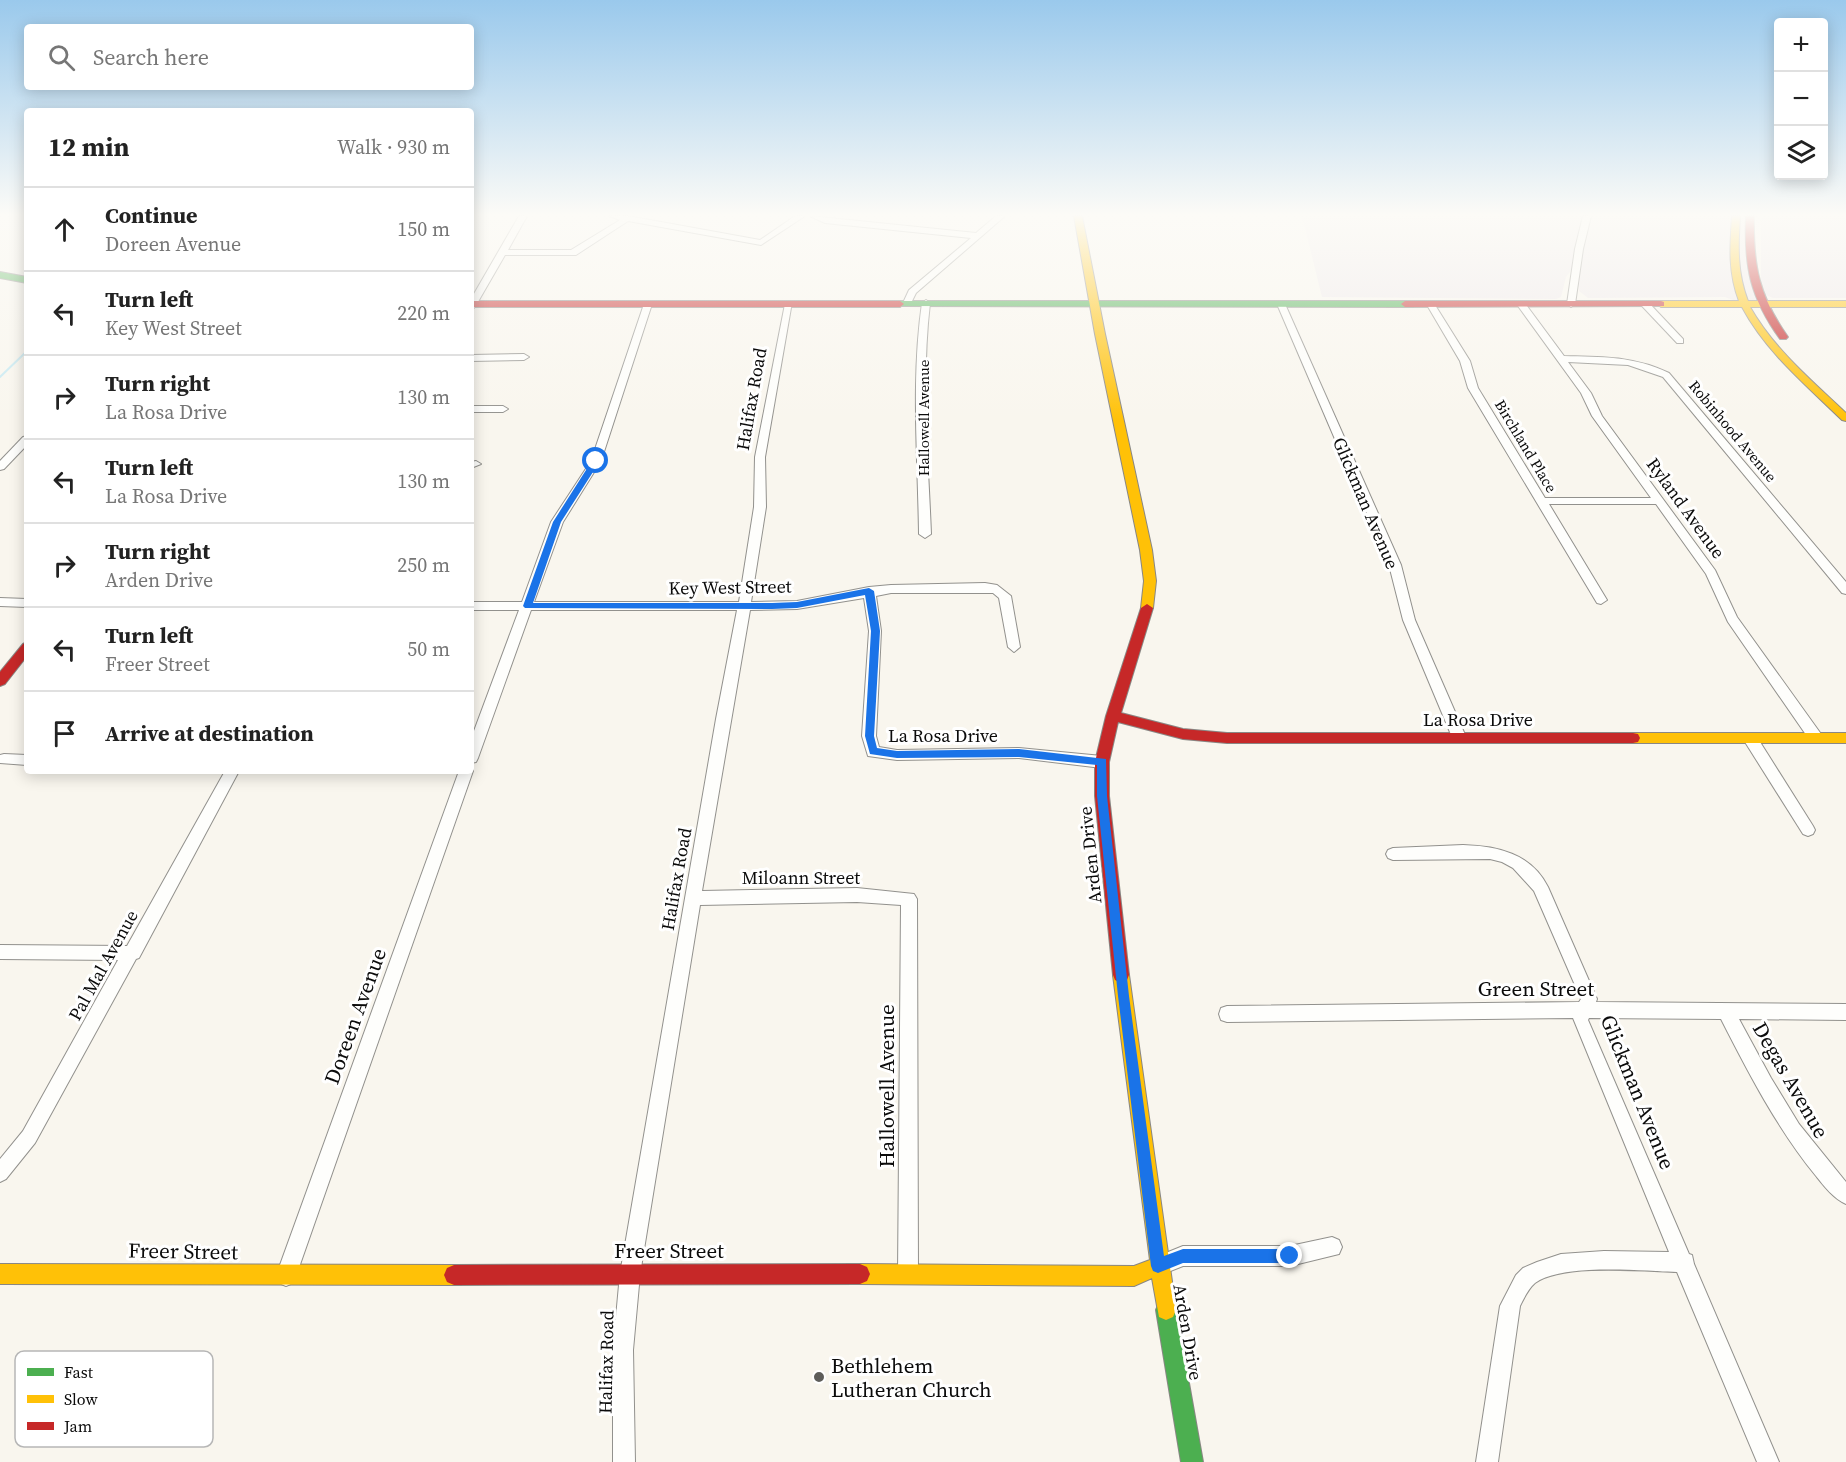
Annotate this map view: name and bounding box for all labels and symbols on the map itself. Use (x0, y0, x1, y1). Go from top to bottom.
street label: Halifax Road (730, 346, 772, 452)
street label: Hallowell Avenue (913, 359, 934, 476)
street label: Robinhood Avenue (1684, 376, 1782, 487)
street label: Birchland Place (1490, 396, 1562, 497)
street label: Glickman Avenue (1327, 433, 1405, 573)
route start (582, 447, 608, 473)
street label: Ryland Avenue (1641, 453, 1731, 563)
street label: Key West Street (668, 573, 792, 601)
street label: La Rosa Drive (1423, 707, 1533, 732)
street label: La Rosa Drive (888, 723, 998, 748)
street label: Arden Drive (1072, 805, 1108, 905)
street label: Halifax Road (655, 826, 697, 932)
street label: Miloann Street (742, 865, 860, 890)
street label: Pal Mal Avenue (62, 905, 144, 1025)
street label: Doreen Avenue (317, 944, 393, 1088)
street label: Green Street (1478, 974, 1594, 1003)
street label: Hallowell Avenue (872, 1004, 901, 1168)
street label: Glickman Avenue (1594, 1010, 1682, 1174)
street label: Degas Avenue (1746, 1017, 1836, 1143)
street label: Freer Street (128, 1236, 238, 1266)
street label: Freer Street (614, 1236, 724, 1265)
route end (1276, 1242, 1302, 1268)
street label: Arden Drive (1167, 1282, 1209, 1382)
street label: Halifax Road (593, 1310, 619, 1414)
legend (15, 1351, 213, 1447)
place label: Bethlehem Lutheran Church (831, 1351, 992, 1404)
text: Fast (64, 1361, 94, 1383)
marker: Bethlehem Lutheran Church (812, 1370, 826, 1384)
text: Slow (64, 1388, 99, 1410)
text: Jam (63, 1415, 92, 1437)

